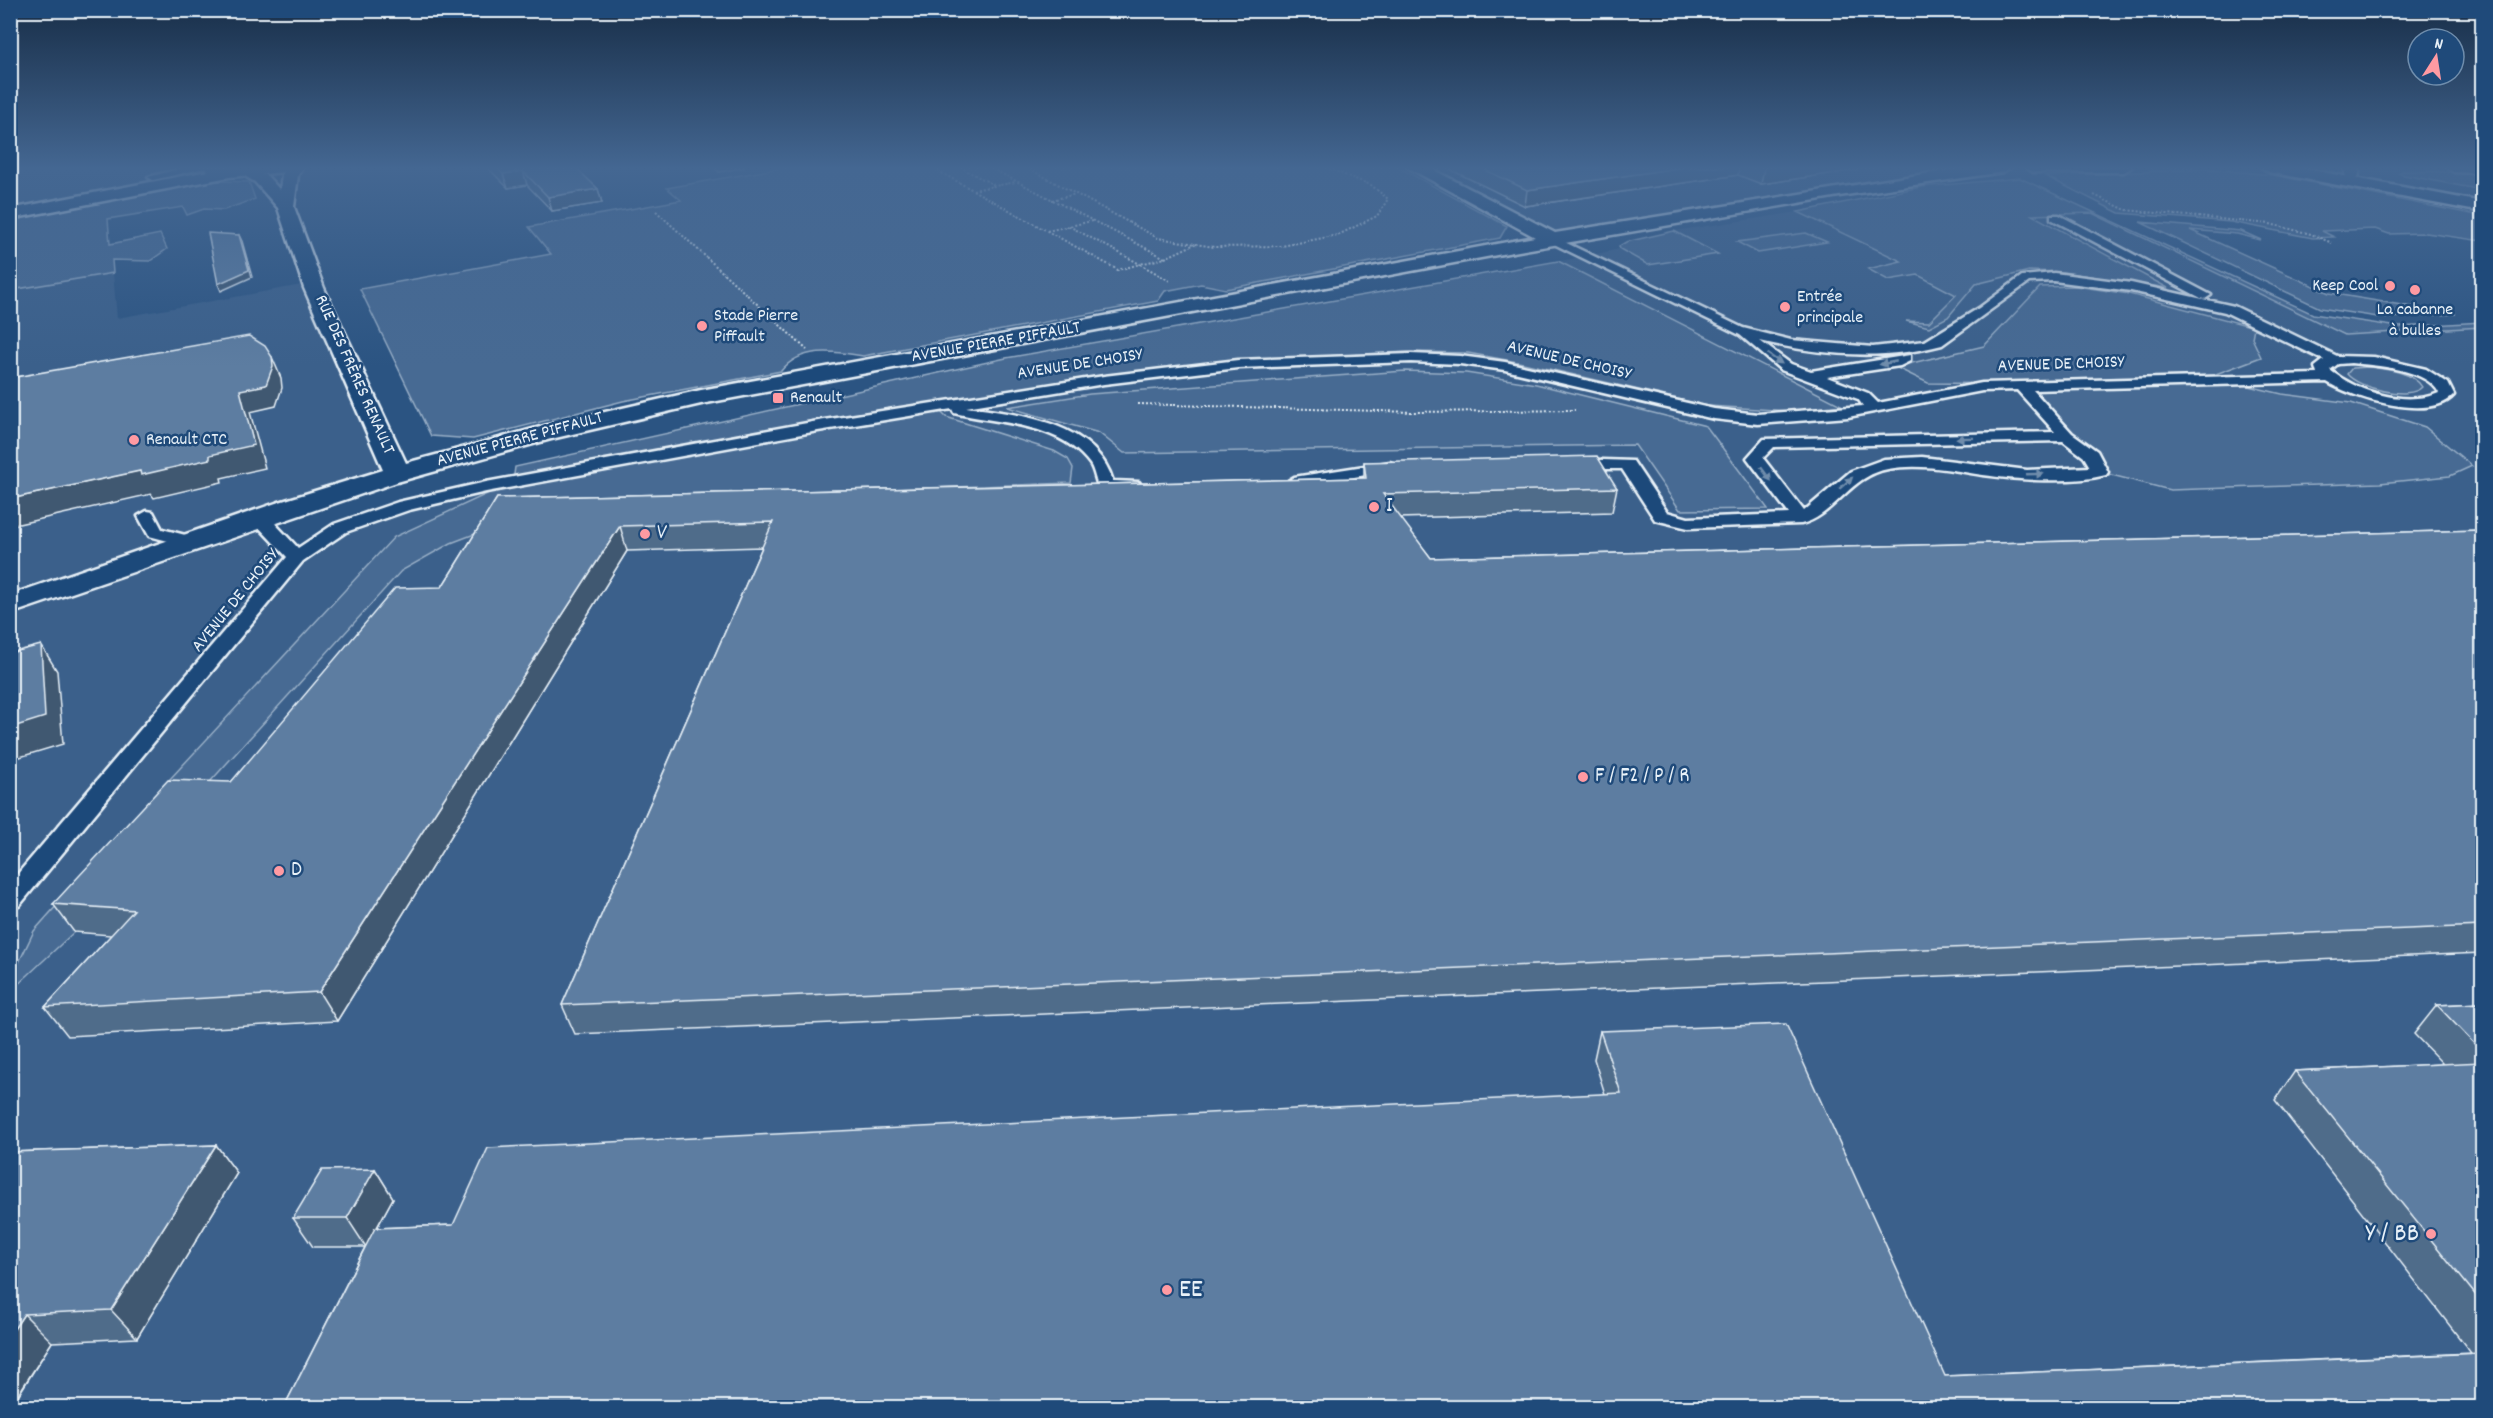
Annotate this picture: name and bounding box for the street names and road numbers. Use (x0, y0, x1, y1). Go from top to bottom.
street label: RUE DES FRÈRES RENAULT (308, 291, 400, 459)
street label: AVENUE PIERRE PIFFAULT (910, 316, 1082, 370)
street label: AVENUE DE CHOISY (1504, 335, 1635, 388)
street label: AVENUE DE CHOISY (1015, 343, 1146, 387)
street label: AVENUE DE CHOISY (1997, 350, 2126, 380)
street label: AVENUE PIERRE PIFFAULT (434, 406, 606, 474)
street label: AVENUE DE CHOISY (186, 543, 286, 658)

